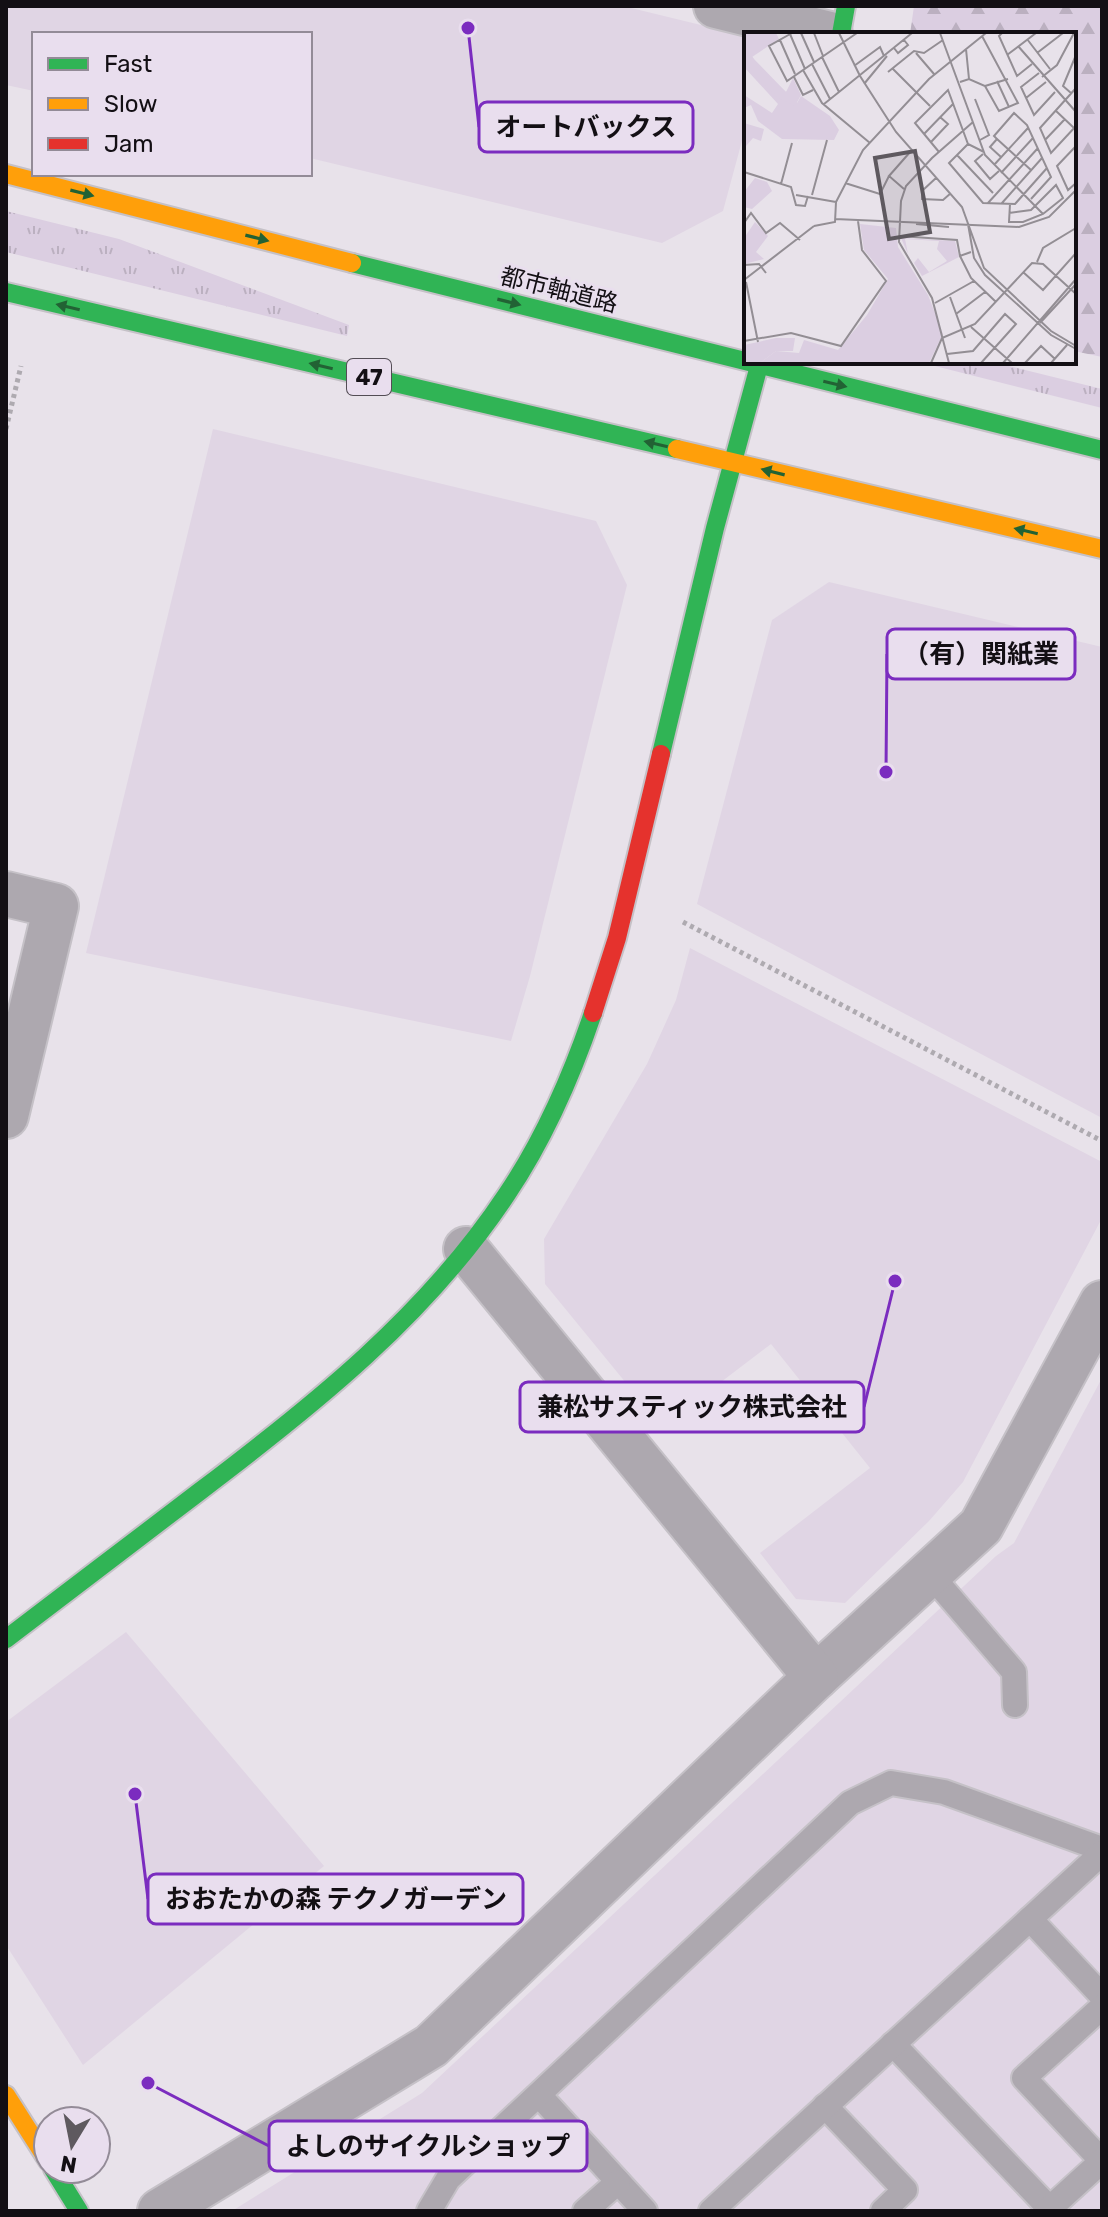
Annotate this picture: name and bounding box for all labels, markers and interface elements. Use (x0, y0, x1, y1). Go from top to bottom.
legend (32, 32, 312, 176)
inset map (744, 32, 1076, 364)
text: Fast (104, 50, 152, 78)
text: Slow (104, 90, 157, 118)
callout: オートバックス (479, 102, 693, 152)
text: オートバックス (495, 112, 677, 143)
text: Jam (104, 130, 154, 158)
one-way arrow (69, 188, 94, 200)
one-way arrow (245, 232, 270, 244)
street label: 都市軸道路 (497, 262, 621, 318)
one-way arrow (496, 297, 521, 309)
one-way arrow (55, 300, 80, 313)
one-way arrow (309, 359, 334, 372)
road number: 47 (347, 359, 391, 395)
one-way arrow (823, 378, 848, 390)
one-way arrow (644, 437, 669, 450)
one-way arrow (760, 465, 785, 478)
one-way arrow (1013, 524, 1038, 537)
callout: （有）関紙業 (887, 629, 1075, 679)
text: （有）関紙業 (903, 639, 1059, 670)
callout: 兼松サスティック株式会社 (520, 1382, 864, 1432)
text: 兼松サスティック株式会社 (537, 1392, 847, 1423)
callout: おおたかの森 テクノガーデン (148, 1874, 523, 1924)
text: おおたかの森 テクノガーデン (165, 1884, 507, 1915)
north arrow (32, 2105, 112, 2185)
callout: よしのサイクルショップ (269, 2121, 587, 2171)
text: よしのサイクルショップ (286, 2131, 570, 2162)
text: N (58, 2150, 79, 2179)

